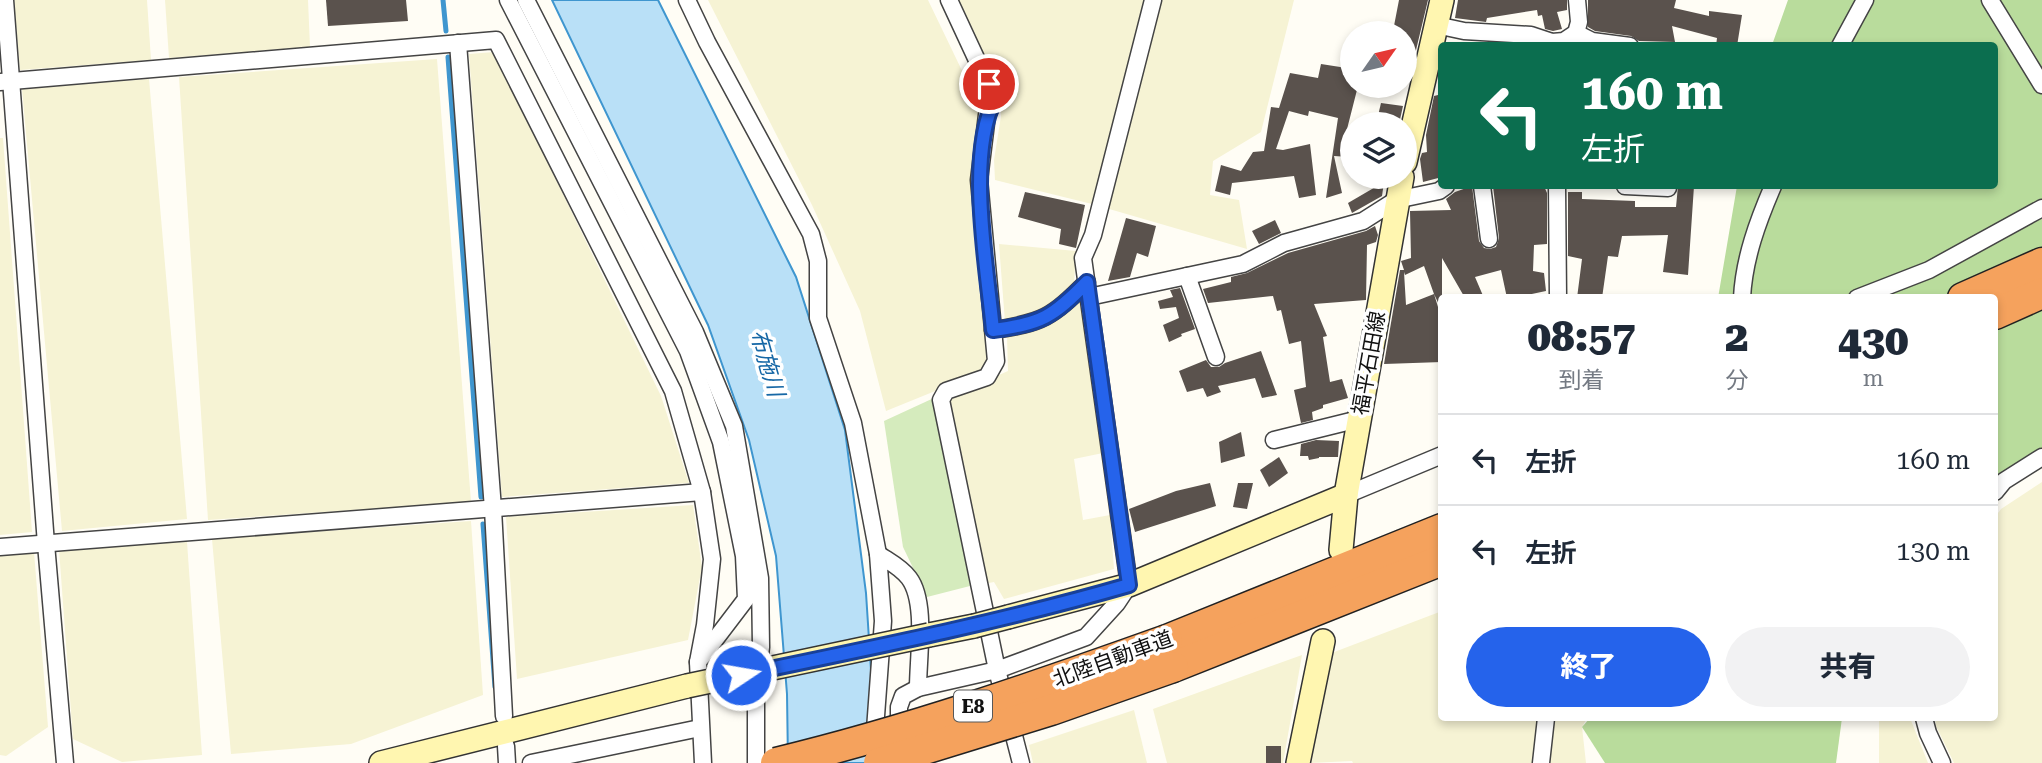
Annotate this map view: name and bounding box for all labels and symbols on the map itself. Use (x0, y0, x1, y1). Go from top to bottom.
north arrow (1340, 21, 1418, 98)
pin (959, 54, 1019, 114)
street label: 福平石田線 (1348, 309, 1390, 417)
water label: 布施川 (745, 326, 790, 403)
street label: 北陸自動車道 (1050, 626, 1176, 692)
position arrow (704, 638, 778, 712)
road number: E8 (954, 691, 992, 722)

